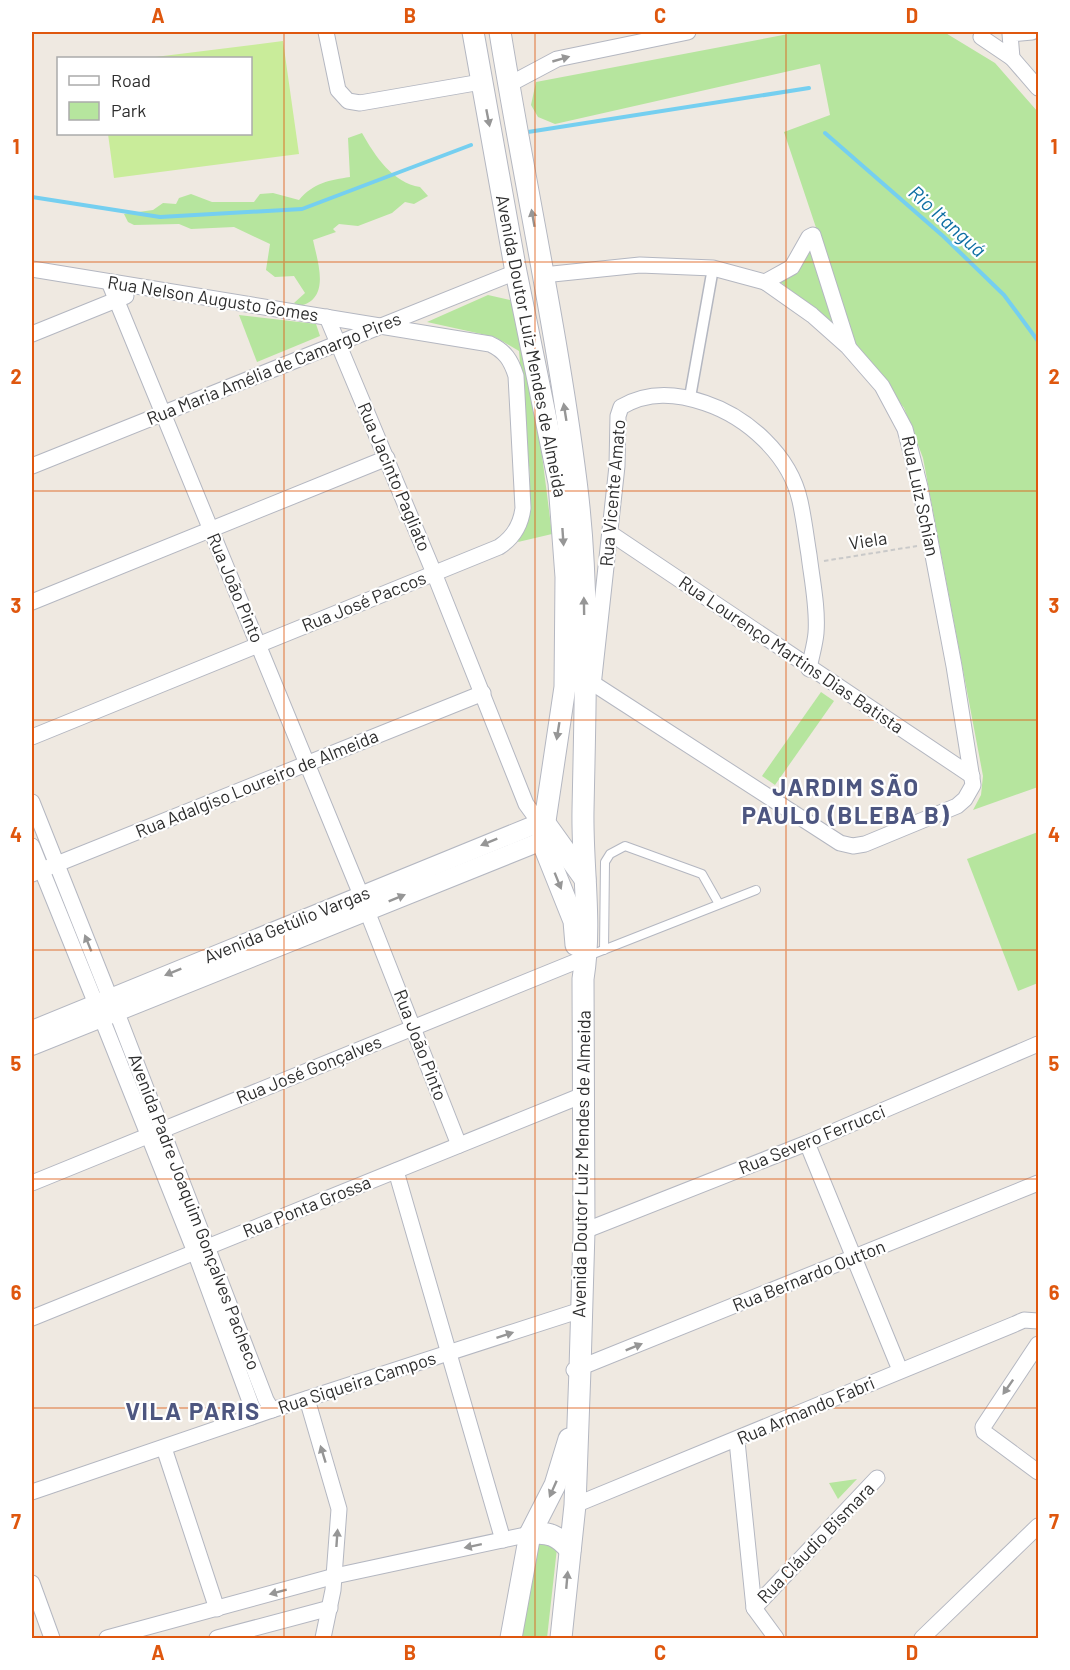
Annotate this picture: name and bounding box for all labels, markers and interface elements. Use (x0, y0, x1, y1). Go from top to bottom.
text: A (151, 3, 165, 27)
text: B (404, 3, 416, 27)
text: C (654, 3, 666, 27)
text: D (906, 3, 918, 27)
one-way arrow (552, 54, 570, 63)
legend (57, 57, 252, 135)
text: Road (111, 69, 151, 91)
text: Park (111, 99, 146, 121)
one-way arrow (484, 108, 493, 127)
text: 1 (12, 134, 20, 158)
text: 1 (1050, 134, 1058, 158)
water label: Rio Itanguá (904, 180, 991, 261)
street label: Avenida Doutor Luiz Mendes de Almeida (492, 193, 572, 499)
one-way arrow (528, 208, 537, 227)
street label: Rua Nelson Augusto Gomes (106, 270, 320, 326)
street label: Rua Maria Amélia de Camargo Pires (143, 307, 404, 429)
text: 2 (10, 364, 22, 388)
text: 2 (1048, 364, 1060, 388)
street label: Rua Jacinto Pagliato (354, 399, 436, 554)
one-way arrow (560, 403, 569, 422)
street label: Rua Vicente Amato (595, 418, 629, 567)
street label: Rua Luiz Schian (897, 434, 944, 558)
street label: Viela (847, 526, 888, 554)
one-way arrow (558, 527, 567, 546)
street label: Rua João Pinto (203, 529, 269, 646)
street label: Rua José Paccos (298, 566, 429, 636)
street label: Rua Lourenço Martins Dias Batista (675, 571, 908, 738)
text: 3 (11, 593, 21, 617)
text: 3 (1049, 593, 1059, 617)
one-way arrow (580, 597, 589, 616)
one-way arrow (553, 722, 562, 741)
street label: Rua Adalgiso Loureiro de Almeida (132, 724, 381, 842)
district label: JARDIM SÃO PAULO (BLEBA B) (742, 772, 950, 829)
text: 4 (10, 822, 22, 846)
text: 4 (1048, 822, 1060, 846)
one-way arrow (480, 838, 498, 848)
one-way arrow (554, 872, 563, 890)
street label: Avenida Getúlio Vargas (201, 881, 373, 967)
one-way arrow (389, 893, 407, 903)
one-way arrow (83, 934, 93, 952)
one-way arrow (164, 968, 182, 977)
street label: Rua João Pinto (390, 986, 452, 1103)
street label: Avenida Doutor Luiz Mendes de Almeida (567, 1010, 595, 1318)
street label: Rua José Gonçalves (233, 1030, 385, 1108)
street label: Avenida Padre Joaquim Gonçalves Pacheco (124, 1050, 266, 1373)
text: 5 (11, 1051, 22, 1075)
text: 5 (1049, 1051, 1060, 1075)
street label: Rua Severo Ferrucci (735, 1100, 888, 1179)
street label: Rua Ponta Grossa (239, 1170, 374, 1242)
street label: Rua Bernardo Outton (729, 1234, 888, 1316)
text: 6 (11, 1280, 22, 1304)
text: 6 (1049, 1280, 1060, 1304)
one-way arrow (496, 1330, 514, 1340)
one-way arrow (626, 1342, 644, 1352)
street label: Rua Siqueira Campos (275, 1346, 438, 1418)
street label: Rua Armando Fabri (733, 1371, 878, 1449)
one-way arrow (1002, 1379, 1014, 1395)
district label: VILA PARIS (125, 1396, 261, 1425)
one-way arrow (318, 1445, 327, 1463)
street label: Rua Cláudio Bismara (752, 1477, 879, 1607)
one-way arrow (548, 1480, 557, 1497)
text: 7 (11, 1509, 21, 1533)
text: 7 (1049, 1509, 1059, 1533)
one-way arrow (333, 1528, 342, 1547)
one-way arrow (463, 1542, 482, 1551)
one-way arrow (562, 1571, 572, 1590)
one-way arrow (269, 1588, 287, 1597)
text: A (151, 1640, 165, 1664)
text: B (404, 1640, 416, 1664)
text: C (654, 1640, 666, 1664)
text: D (906, 1640, 918, 1664)

